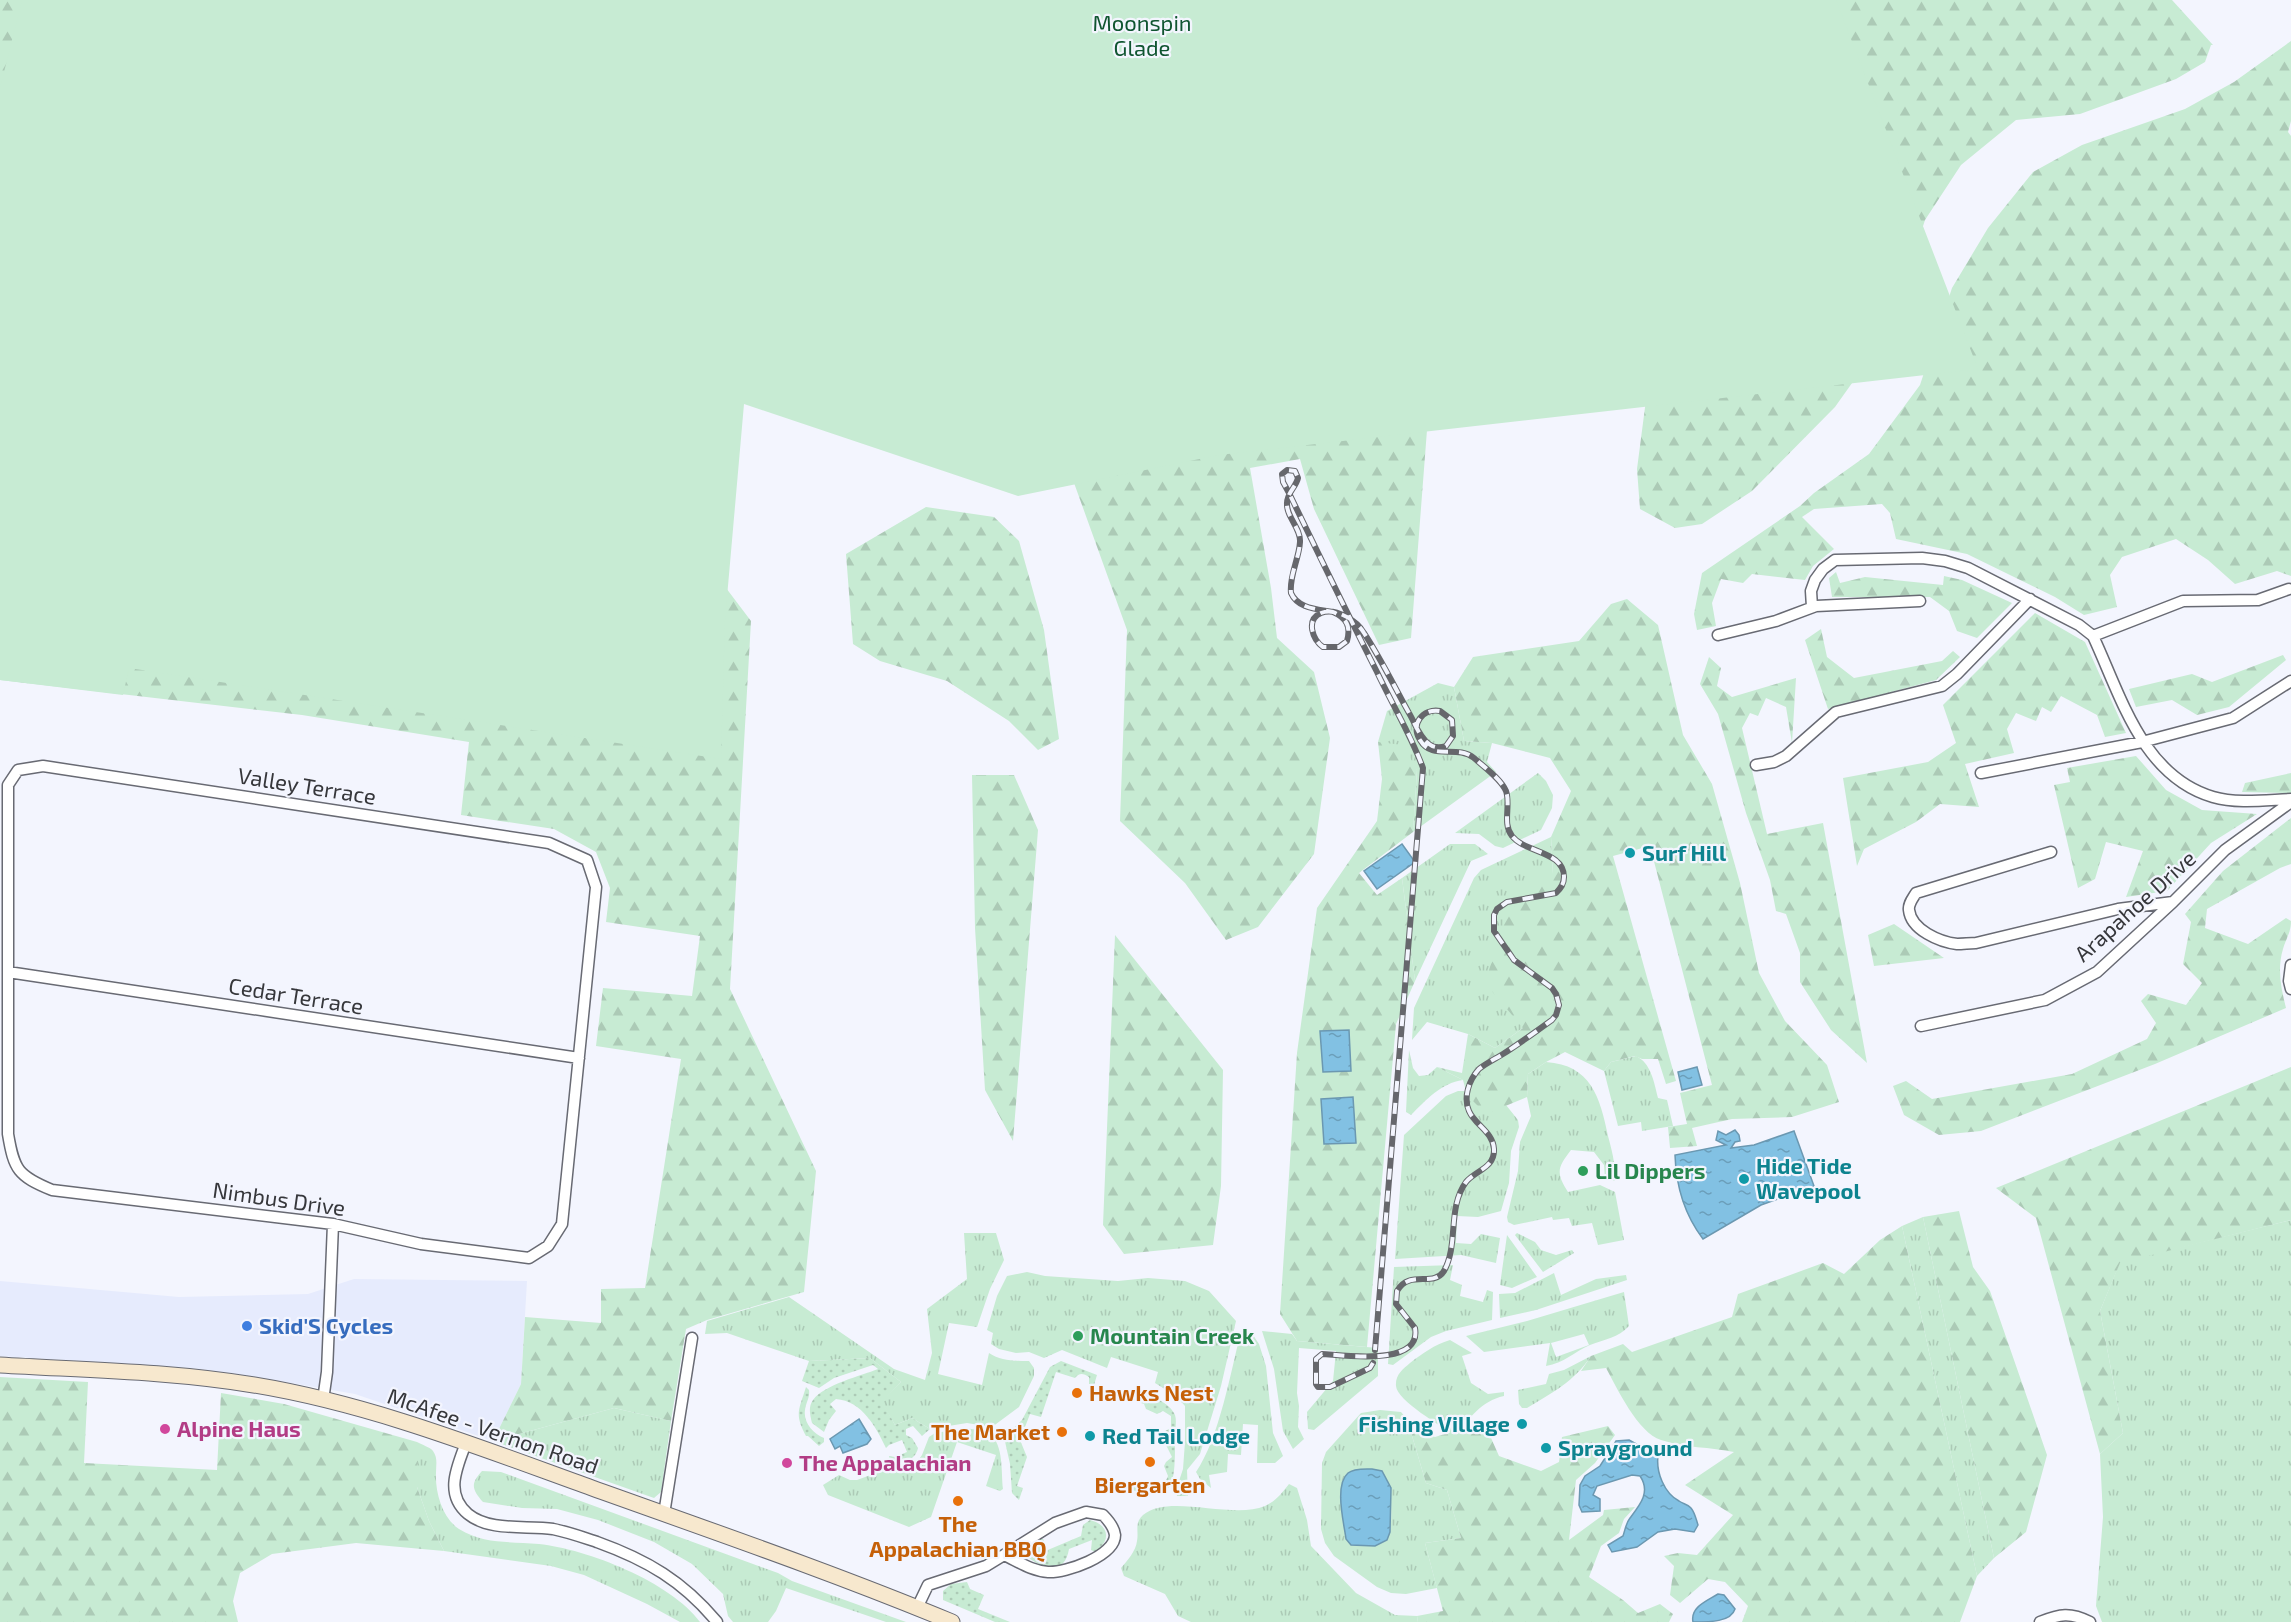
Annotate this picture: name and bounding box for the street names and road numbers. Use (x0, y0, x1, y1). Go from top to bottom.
street label: Valley Terrace (236, 761, 378, 809)
street label: Arapahoe Drive (2069, 844, 2200, 966)
street label: Cedar Terrace (227, 972, 365, 1018)
street label: Nimbus Drive (211, 1176, 347, 1220)
street label: McAfee - Vernon Road (384, 1382, 602, 1478)

